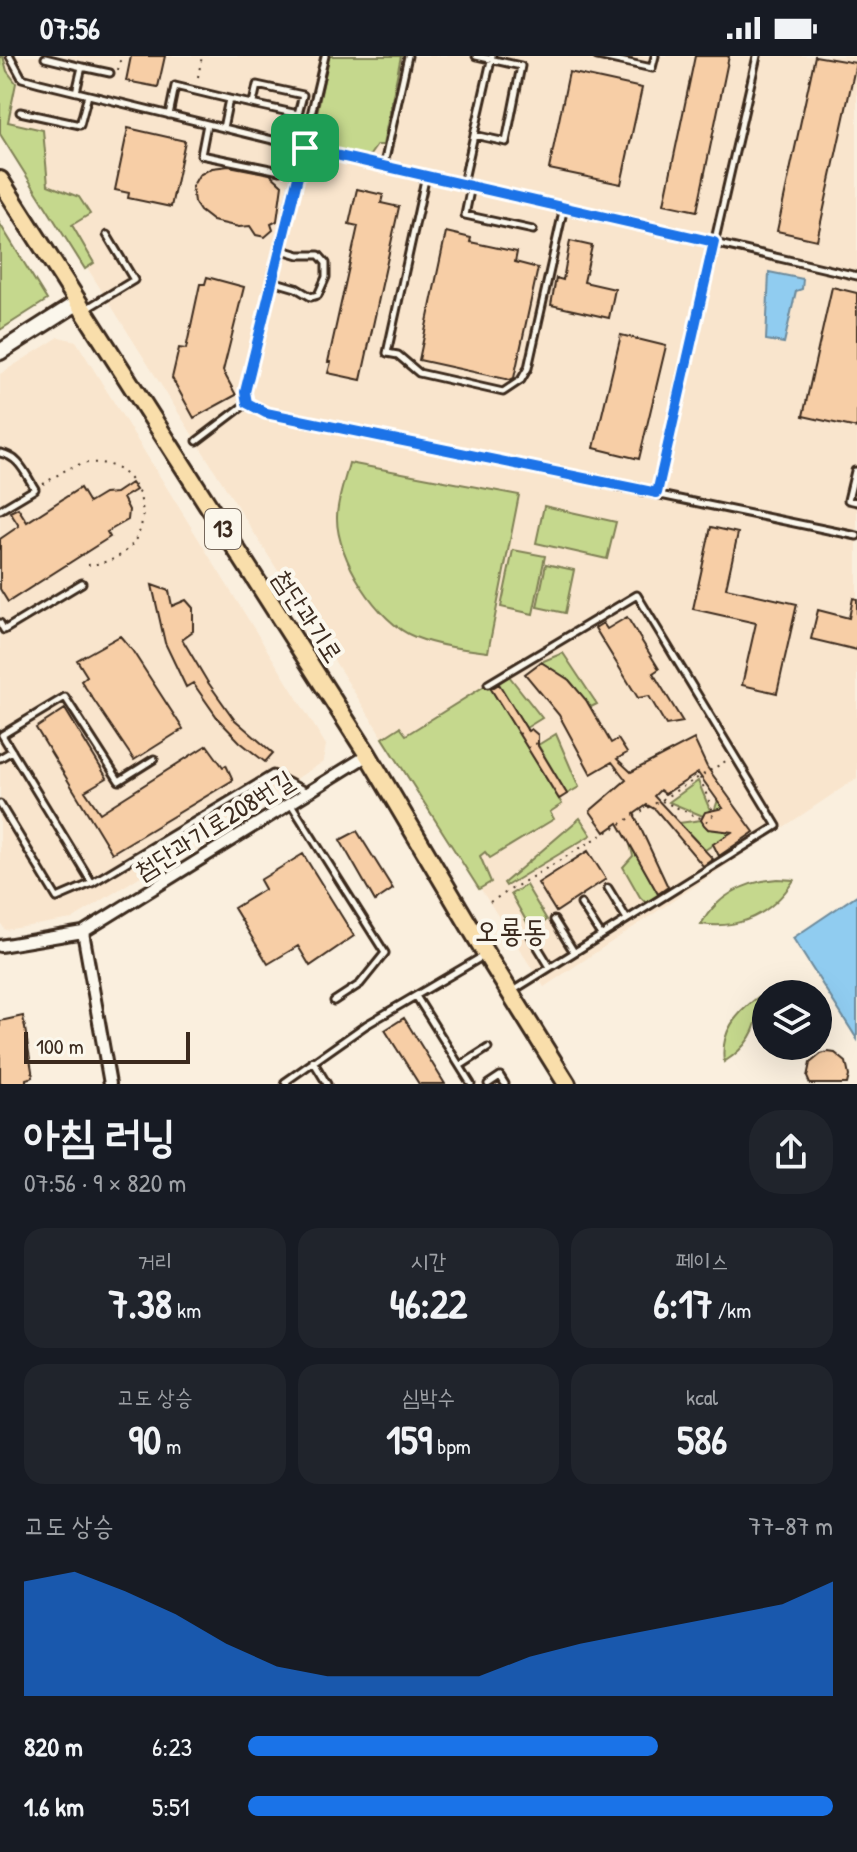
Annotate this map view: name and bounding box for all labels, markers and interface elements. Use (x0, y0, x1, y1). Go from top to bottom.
text: 07:56 (40, 8, 100, 48)
pin (271, 114, 339, 182)
icon: arrive (283, 126, 327, 170)
road number: 13 (205, 509, 241, 549)
street label: 첨단과기로 (265, 562, 352, 669)
street label: 첨단과기로208번길 (127, 762, 300, 888)
district label: 오룡동 (475, 910, 547, 950)
map controls (752, 980, 832, 1060)
button: layers (752, 980, 832, 1060)
scale bar (24, 1028, 190, 1064)
text: 100 m (36, 1031, 84, 1061)
text: 아침 러닝 (24, 1105, 176, 1165)
button: share (749, 1110, 833, 1194)
text: 07:56 · 9 × 820 m (24, 1165, 186, 1200)
text: 거리 (137, 1246, 173, 1276)
text: 시간 (411, 1246, 446, 1276)
text: 페이스 (676, 1246, 729, 1276)
text: 7.38 (108, 1276, 172, 1330)
text: 46:22 (390, 1276, 467, 1330)
text: 6:17 (653, 1276, 713, 1330)
text: km (172, 1295, 201, 1325)
text: /km (713, 1295, 751, 1325)
text: 고도 상승 (117, 1382, 193, 1412)
text: 심박수 (402, 1382, 455, 1412)
text: kcal (686, 1382, 718, 1412)
text: 90 (129, 1412, 161, 1466)
text: 159 (386, 1412, 432, 1466)
text: 586 (677, 1412, 727, 1466)
text: m (161, 1431, 181, 1461)
text: bpm (432, 1431, 471, 1461)
text: 고도 상승 (24, 1508, 114, 1543)
text: 77–87 m (749, 1508, 833, 1543)
text: 820 m (24, 1729, 83, 1764)
text: 6:23 (152, 1729, 192, 1764)
text: 1.6 km (24, 1789, 84, 1824)
text: 5:51 (152, 1789, 189, 1824)

